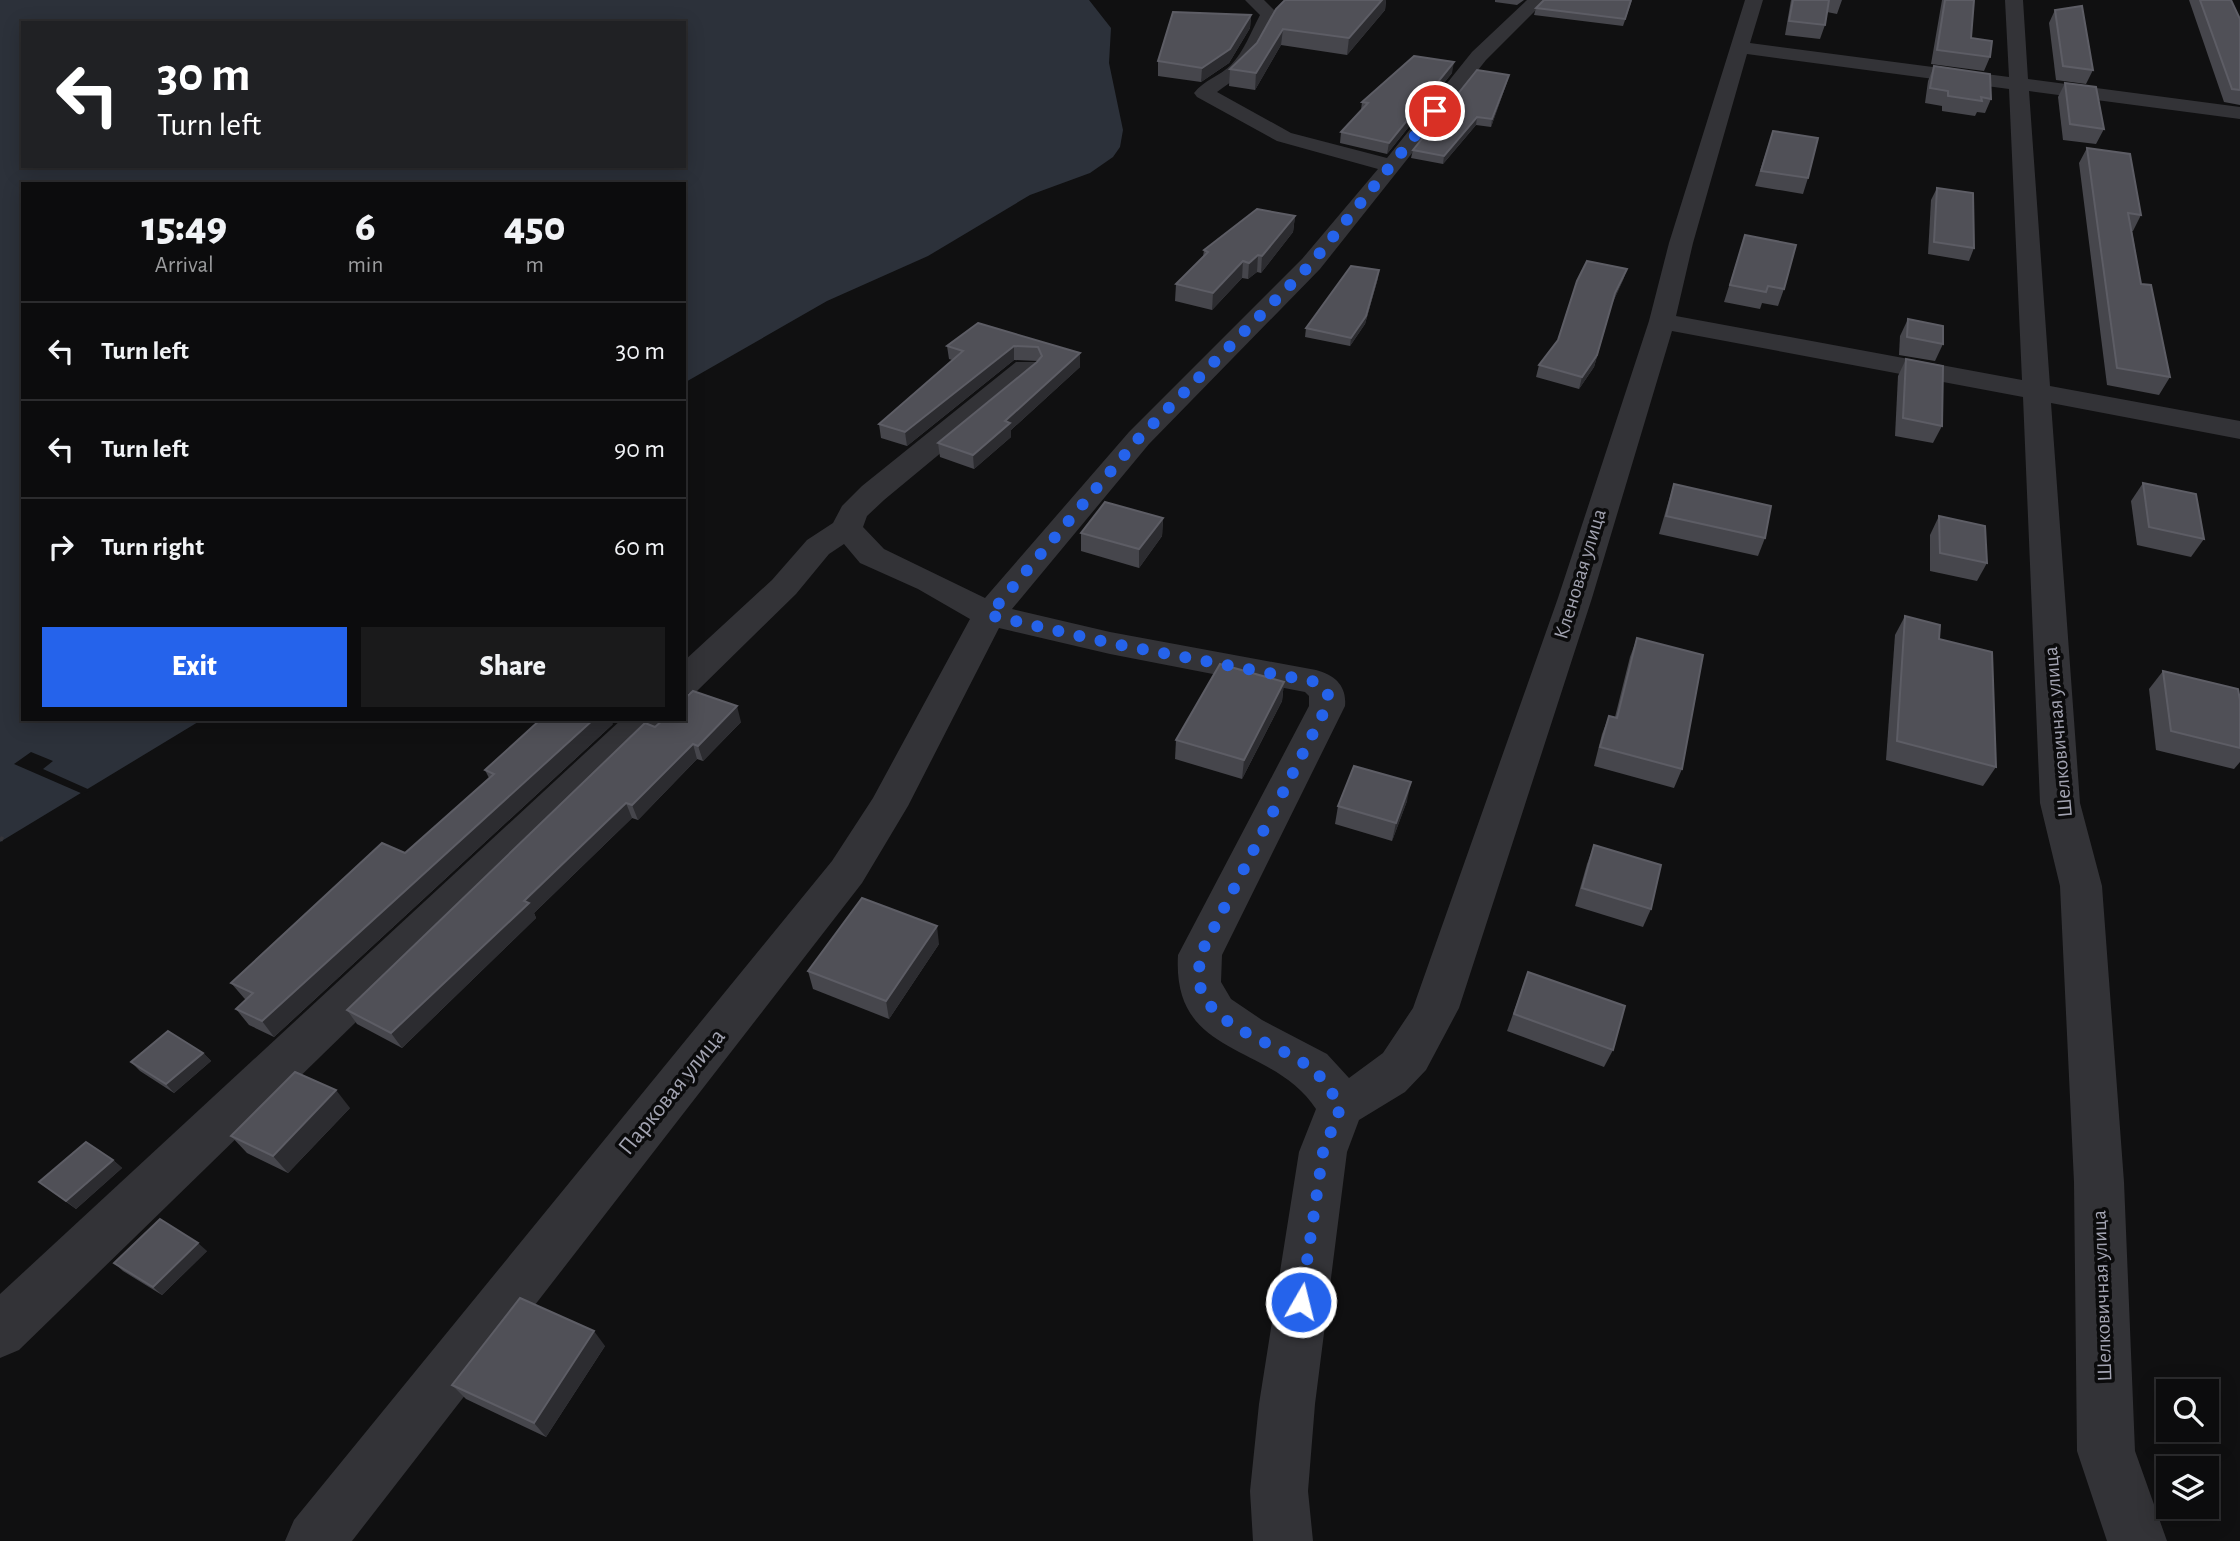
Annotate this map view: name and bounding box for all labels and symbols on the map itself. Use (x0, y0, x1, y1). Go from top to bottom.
pin (1405, 81, 1465, 141)
street label: Кленовая улица (1550, 506, 1610, 642)
street label: Шелковичная улица (2040, 645, 2076, 818)
street label: Парковая улица (614, 1024, 730, 1160)
street label: Шелковичная улица (2088, 1209, 2115, 1382)
position arrow (1264, 1265, 1338, 1339)

